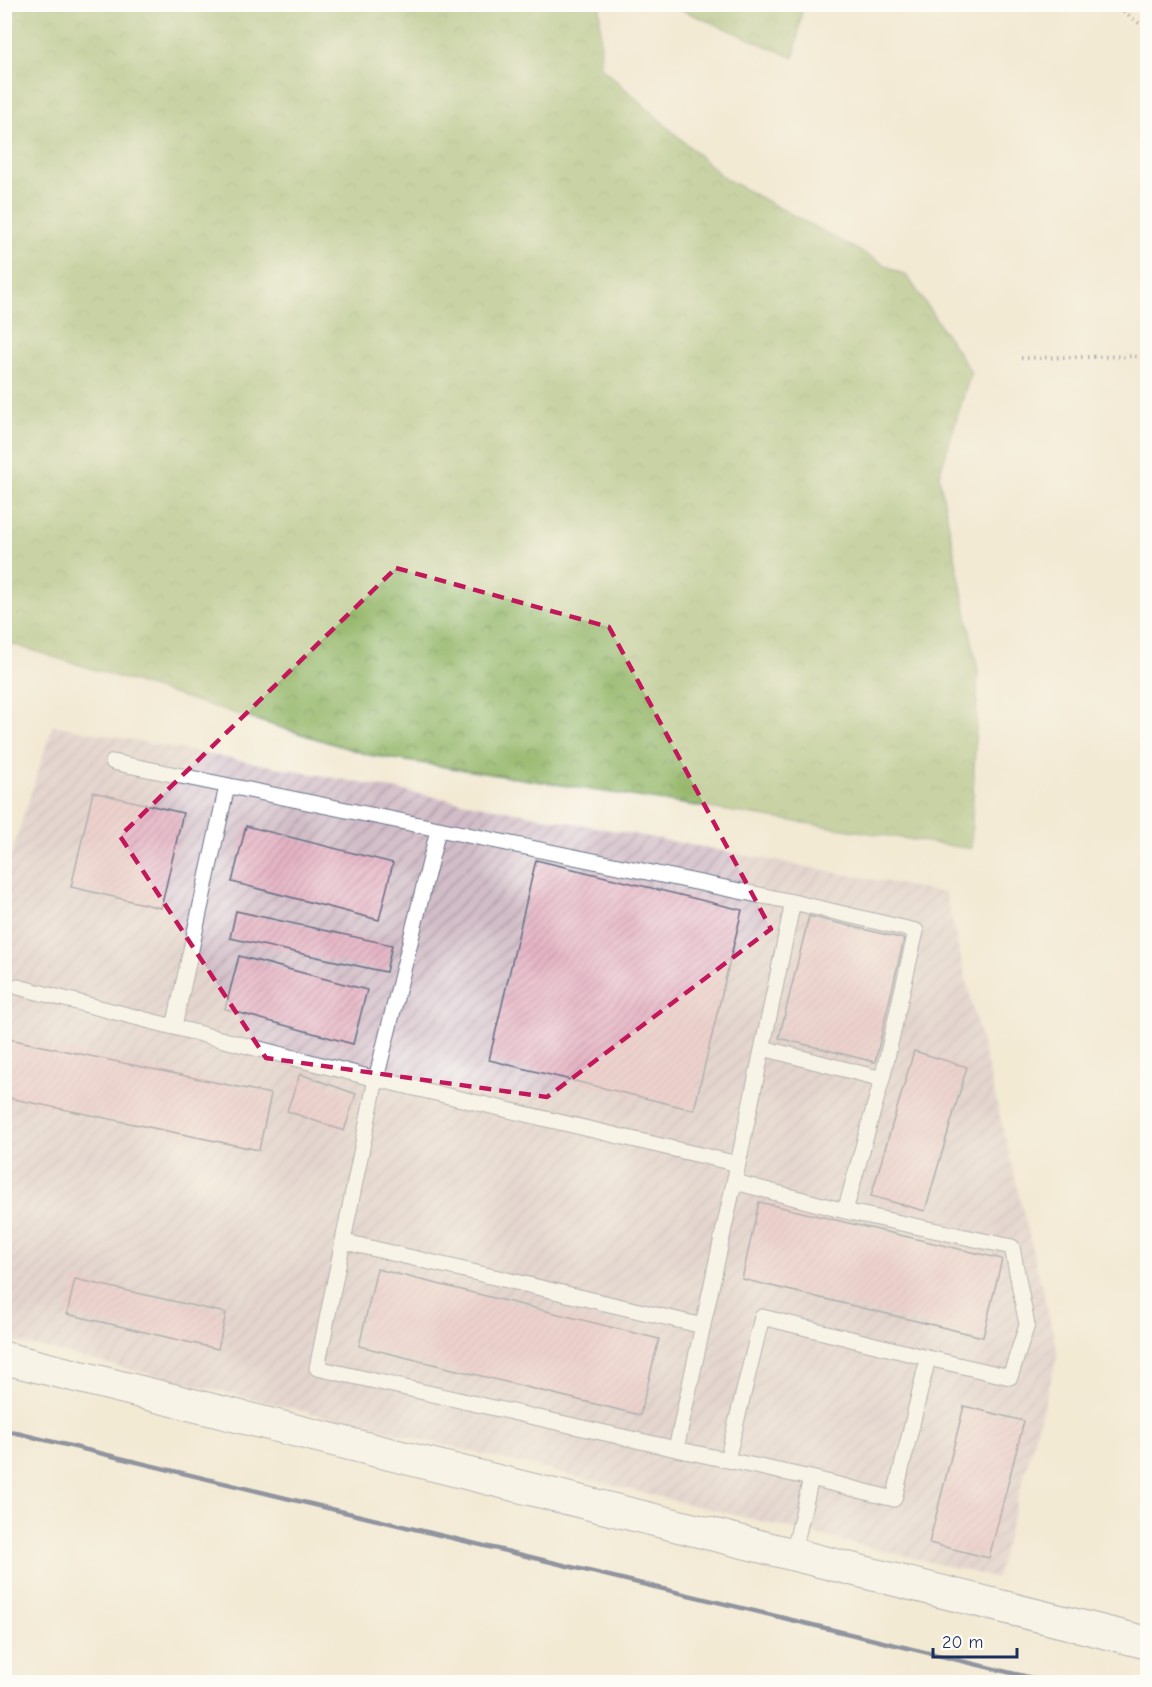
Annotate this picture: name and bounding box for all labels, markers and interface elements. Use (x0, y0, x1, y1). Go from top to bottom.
scale bar (933, 1621, 1017, 1659)
text: 20 m (942, 1632, 983, 1653)

